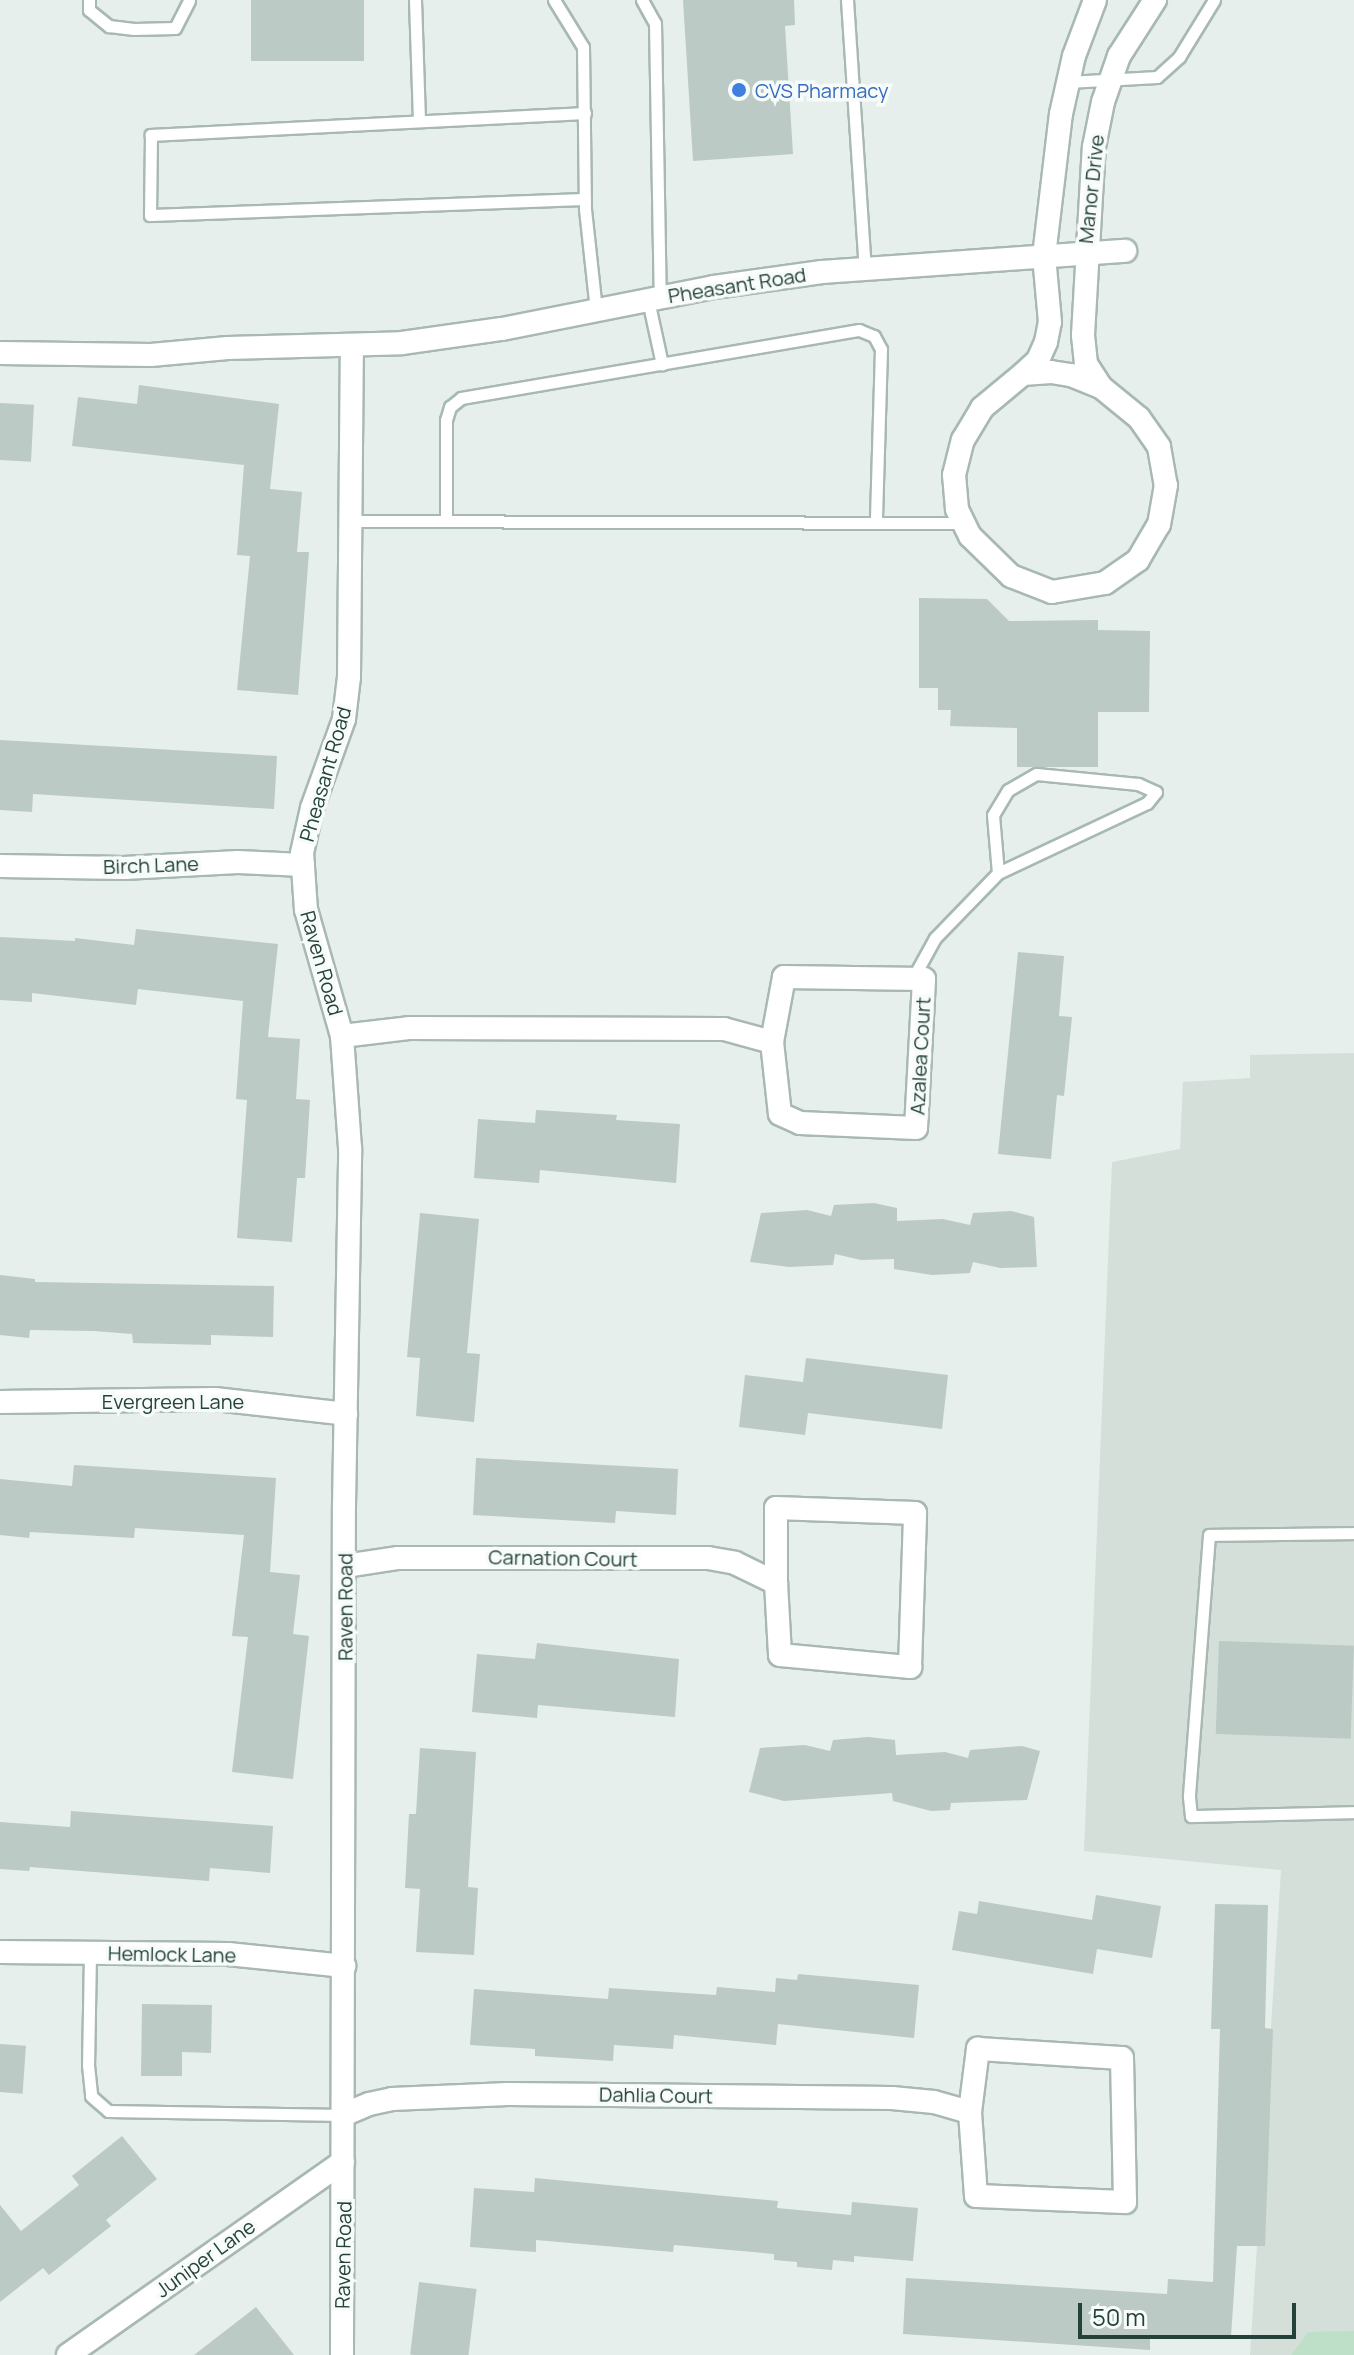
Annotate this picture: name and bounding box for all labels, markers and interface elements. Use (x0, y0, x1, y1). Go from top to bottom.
place label: CVS Pharmacy (755, 78, 888, 102)
marker: CVS Pharmacy (730, 81, 748, 99)
street label: Manor Drive (1073, 133, 1109, 245)
street label: Pheasant Road (666, 262, 808, 308)
street label: Pheasant Road (294, 704, 356, 844)
street label: Birch Lane (103, 851, 199, 879)
street label: Raven Road (296, 908, 348, 1018)
street label: Azalea Court (905, 996, 935, 1116)
street label: Evergreen Lane (102, 1389, 244, 1413)
street label: Carnation Court (488, 1545, 638, 1571)
street label: Raven Road (333, 1553, 357, 1661)
street label: Hemlock Lane (108, 1941, 236, 1967)
street label: Dahlia Court (599, 2082, 713, 2108)
street label: Raven Road (330, 2201, 356, 2309)
street label: Juniper Lane (151, 2214, 259, 2302)
scale bar (1082, 2287, 1300, 2337)
text: 50 m (1092, 2300, 1146, 2333)

